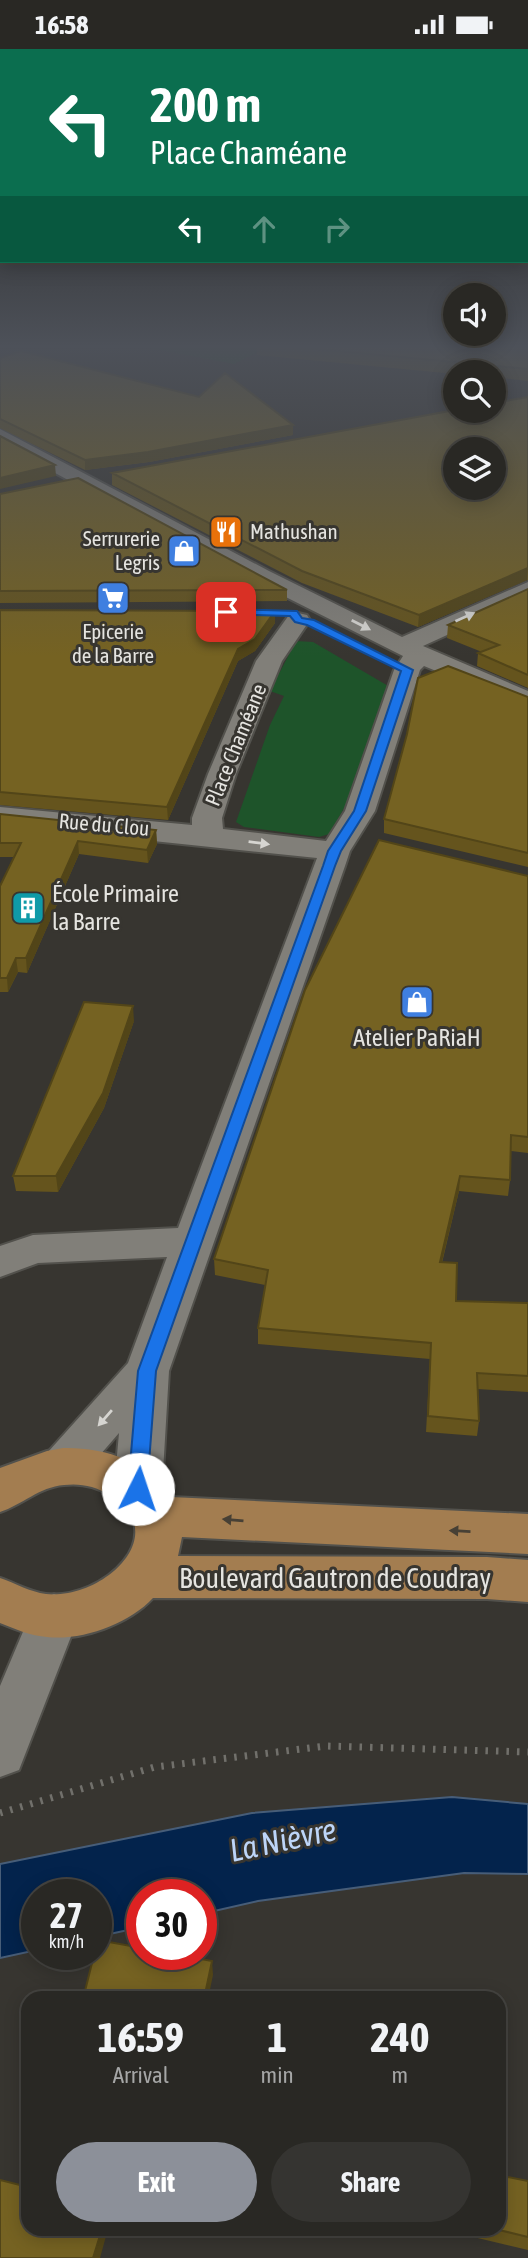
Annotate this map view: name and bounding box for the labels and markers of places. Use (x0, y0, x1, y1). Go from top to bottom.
restaurant icon: Mathushan (207, 513, 245, 551)
place label: Mathushan (250, 519, 338, 543)
place label: Serrurerie Legris (83, 526, 160, 574)
shop icon: Serrurerie Legris (165, 532, 203, 570)
supermarket icon: Epicerie de la Barre (94, 579, 132, 617)
pin (196, 582, 256, 642)
place label: Epicerie de la Barre (72, 619, 154, 667)
place label: École Primaire la Barre (52, 880, 179, 935)
building icon: École Primaire la Barre (9, 889, 47, 927)
shop icon: Atelier PaRiaH (398, 983, 436, 1021)
place label: Atelier PaRiaH (353, 1024, 481, 1051)

